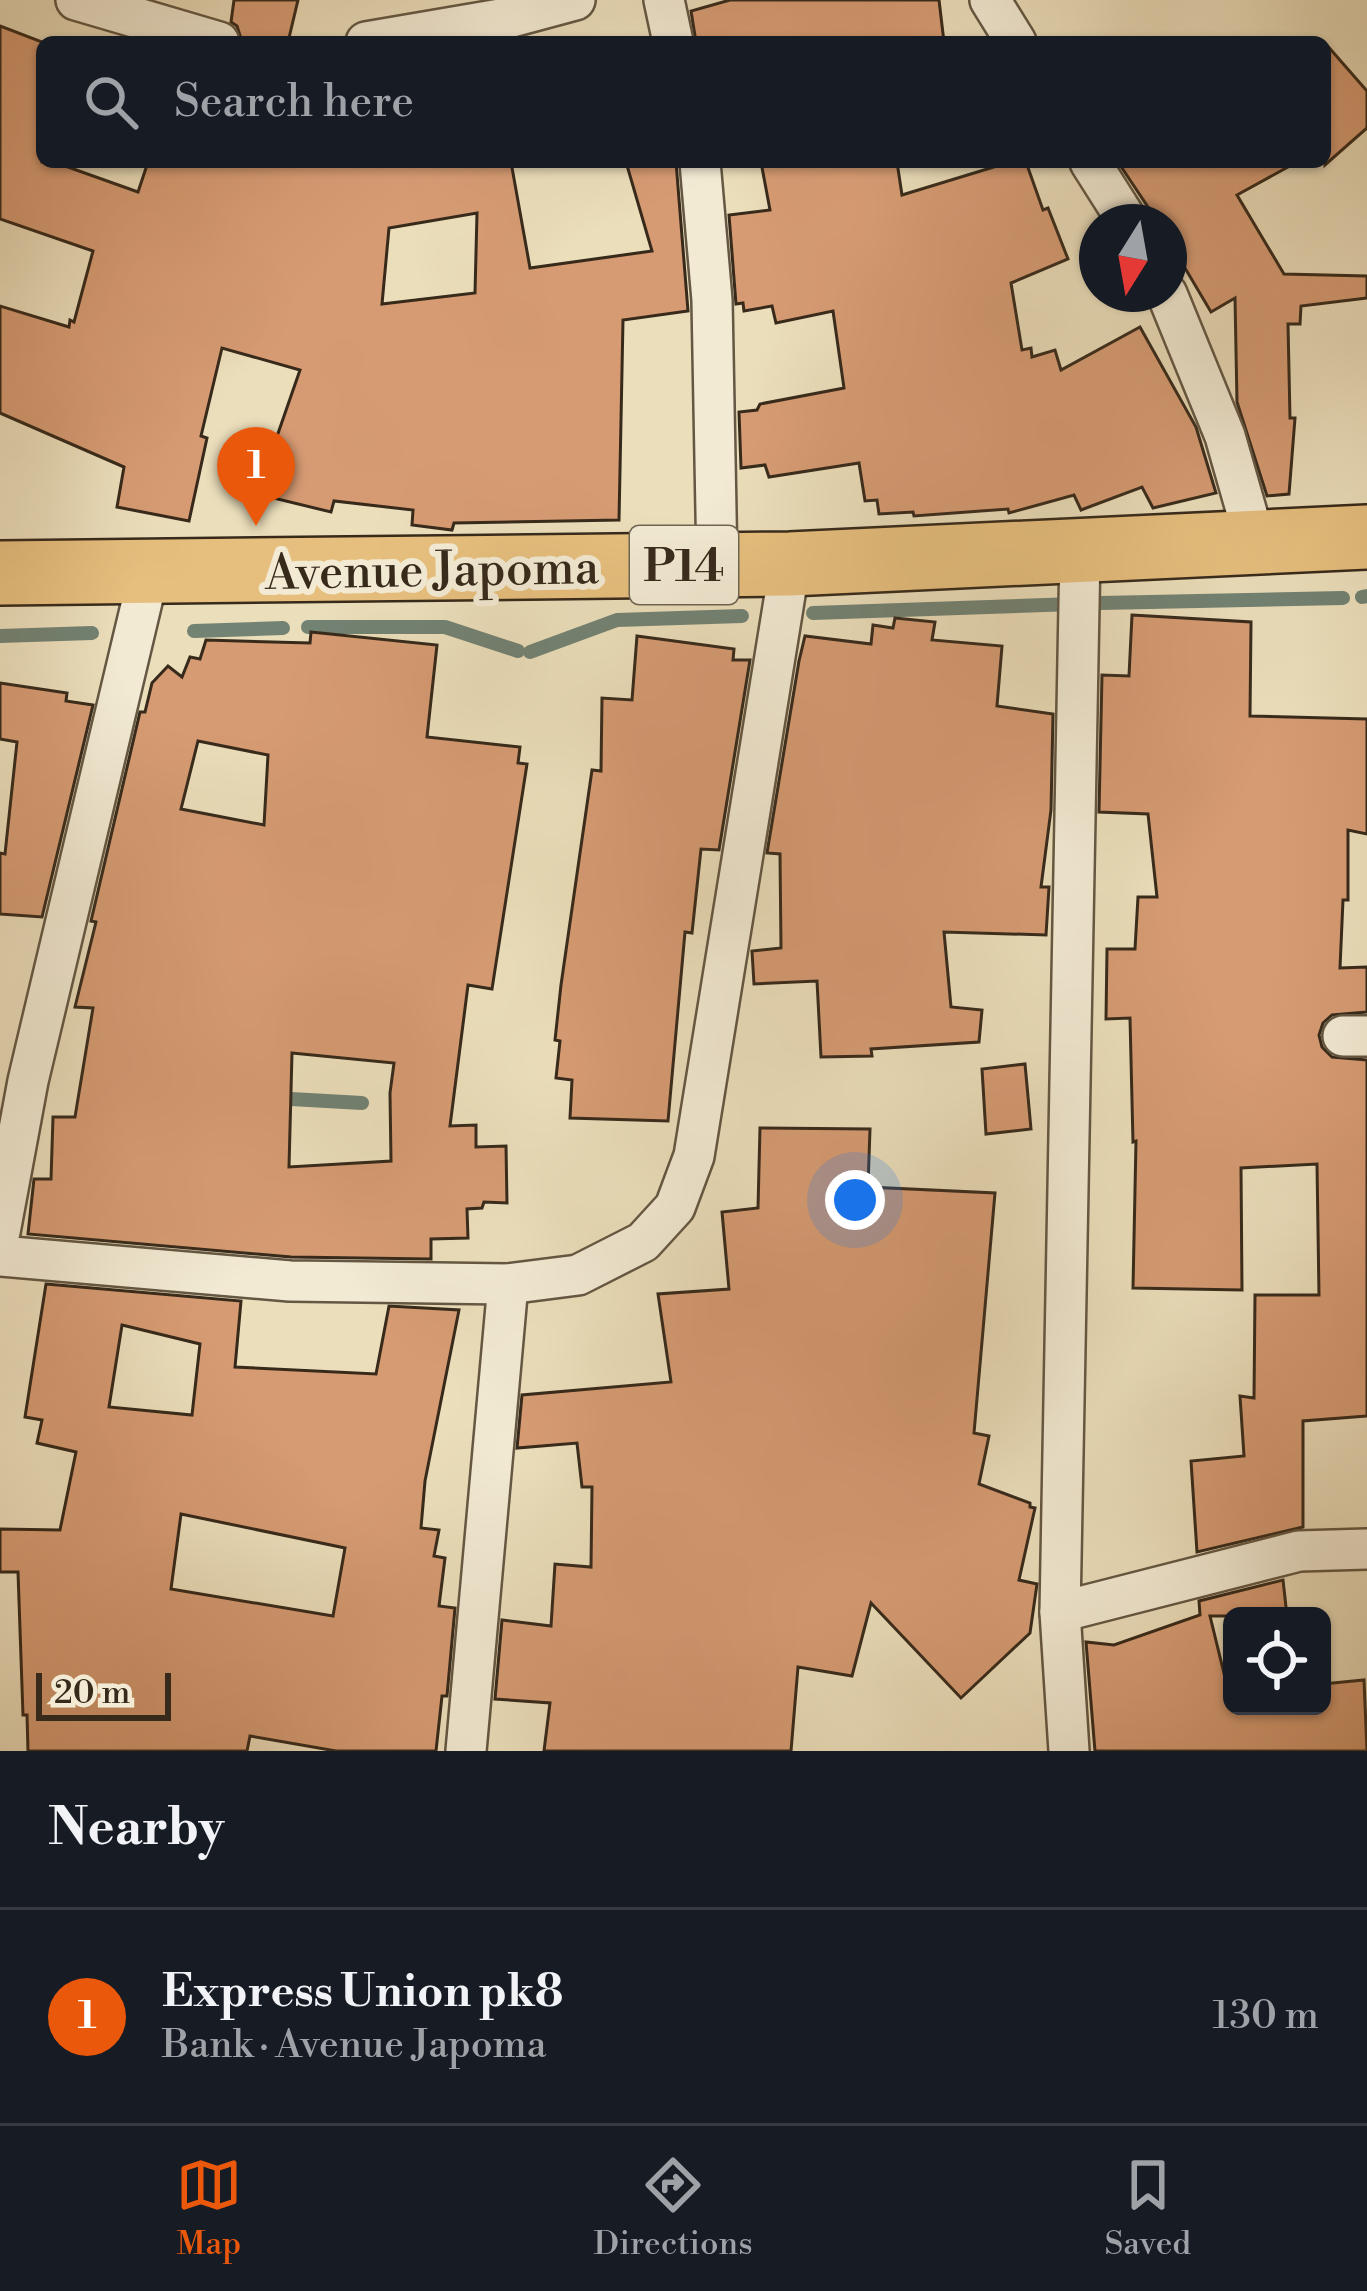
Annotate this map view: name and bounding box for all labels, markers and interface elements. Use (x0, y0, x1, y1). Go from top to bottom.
search box (36, 36, 1331, 168)
icon: search (78, 69, 144, 135)
text: Search here (174, 74, 414, 131)
north arrow (1079, 204, 1187, 312)
pin: 1 (217, 427, 295, 526)
road number: P14 (630, 526, 738, 604)
street label: Avenue Japoma (264, 539, 600, 605)
your location (825, 1170, 885, 1230)
map controls (1223, 1607, 1331, 1715)
button: locate (1223, 1607, 1331, 1715)
scale bar (36, 1667, 171, 1720)
text: 20 m (54, 1673, 130, 1714)
text: Nearby (48, 1797, 224, 1861)
text: Express Union pk8 (162, 1964, 564, 2021)
text: 1 (78, 1992, 96, 2041)
text: 130 m (1213, 1992, 1319, 2041)
text: Bank · Avenue Japoma (162, 2021, 547, 2070)
tab: Map (176, 2152, 242, 2265)
tab: Directions (594, 2152, 753, 2265)
tab: Saved (1104, 2152, 1191, 2265)

